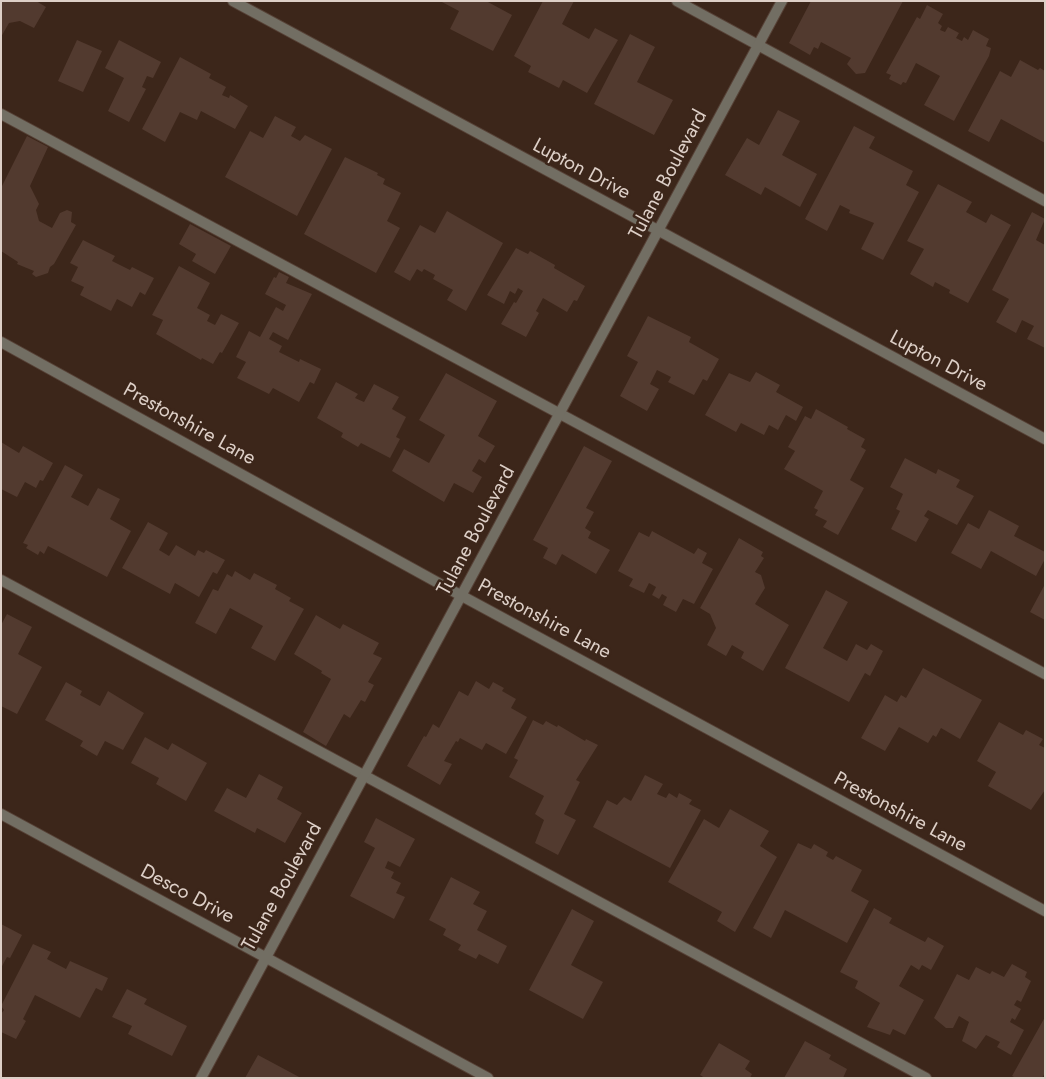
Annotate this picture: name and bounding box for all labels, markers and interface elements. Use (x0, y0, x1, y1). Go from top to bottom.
street label: Tulane Boulevard (625, 106, 713, 244)
street label: Lupton Drive (528, 134, 634, 206)
street label: Lupton Drive (885, 326, 991, 398)
street label: Prestonshire Lane (119, 379, 259, 471)
street label: Tulane Boulevard (433, 462, 521, 600)
street label: Prestonshire Lane (473, 575, 615, 665)
street label: Prestonshire Lane (829, 768, 971, 858)
street label: Tulane Boulevard (238, 819, 328, 955)
street label: Desco Drive (136, 860, 238, 930)

